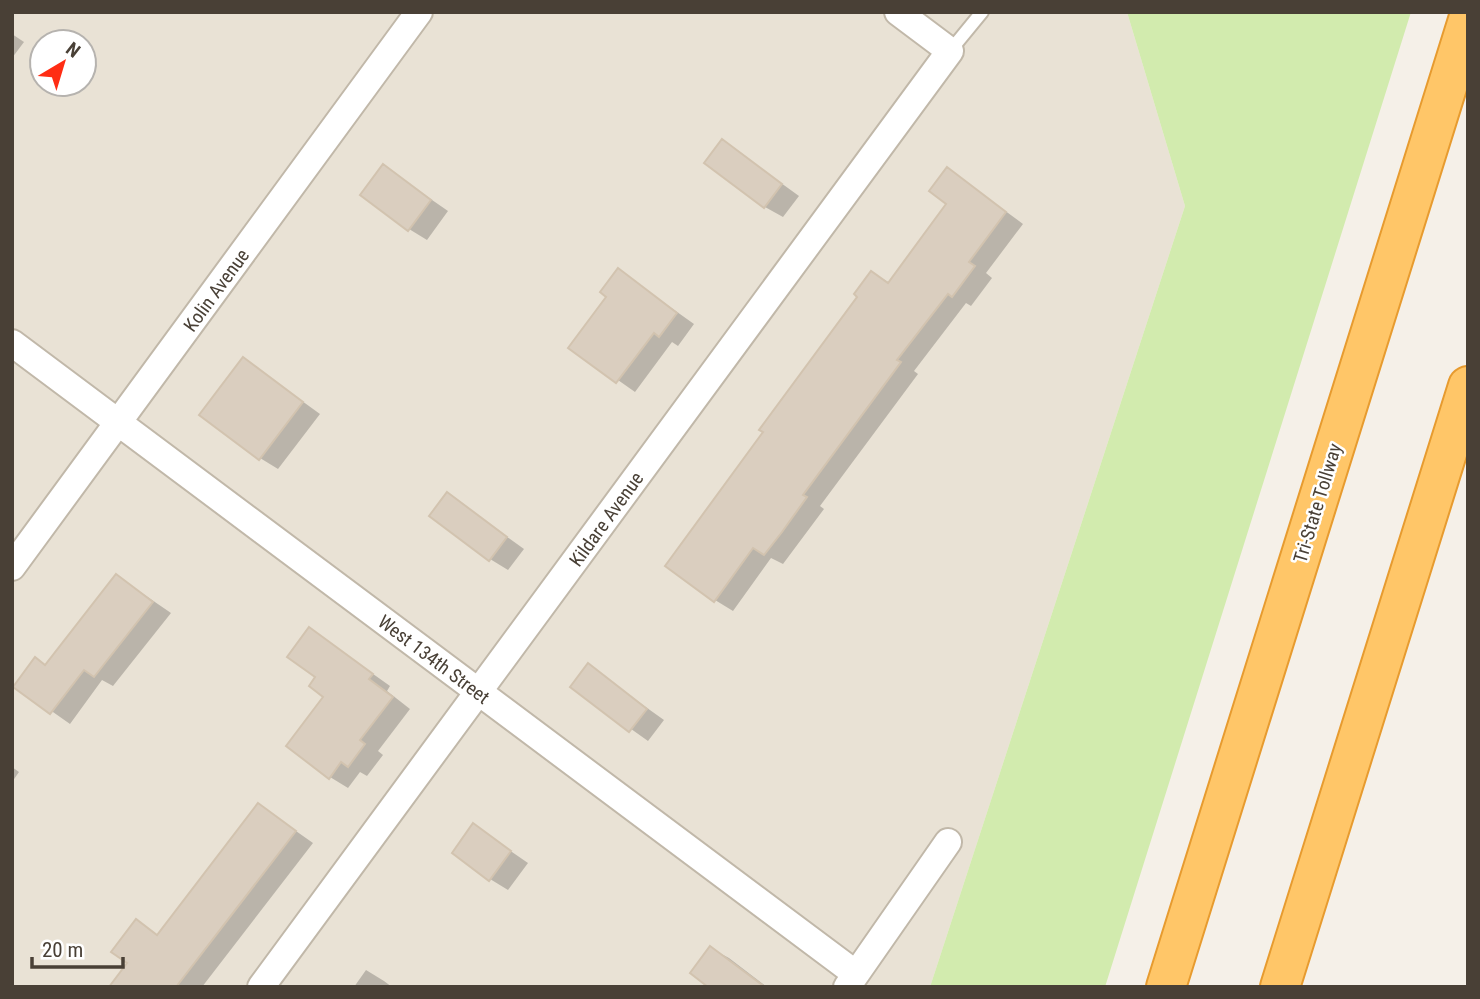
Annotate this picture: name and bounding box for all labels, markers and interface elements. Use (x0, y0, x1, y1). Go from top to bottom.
north arrow (28, 28, 98, 98)
text: N (61, 37, 85, 63)
street label: Kolin Avenue (179, 244, 254, 336)
street label: Tri-State Tollway (1288, 441, 1347, 566)
street label: Kildare Avenue (564, 467, 648, 571)
street label: West 134th Street (373, 610, 494, 709)
scale bar (32, 926, 122, 970)
text: 20 m (42, 938, 83, 962)

